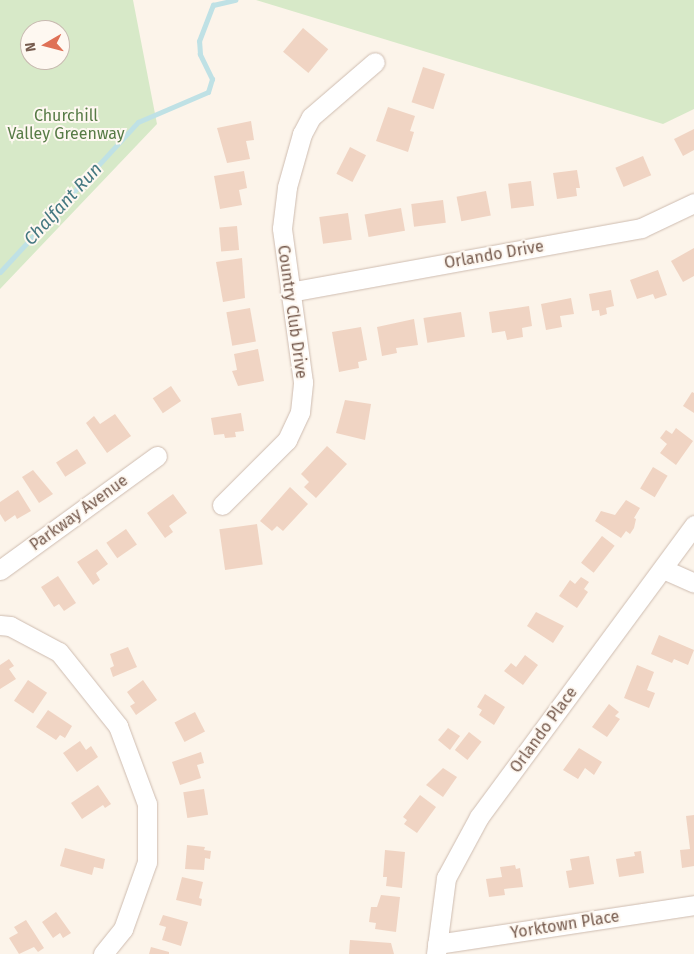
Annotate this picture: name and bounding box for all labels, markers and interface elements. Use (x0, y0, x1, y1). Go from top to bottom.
north arrow (20, 20, 70, 70)
text: N (22, 41, 40, 53)
park label: Churchill Valley Greenway (7, 106, 125, 144)
water label: Chalfant Run (19, 158, 107, 250)
street label: Orlando Drive (443, 237, 545, 273)
street label: Country Club Drive (273, 244, 311, 380)
street label: Parkway Avenue (26, 471, 132, 555)
street label: Orlando Place (506, 683, 582, 777)
street label: Yorktown Place (509, 907, 621, 943)

